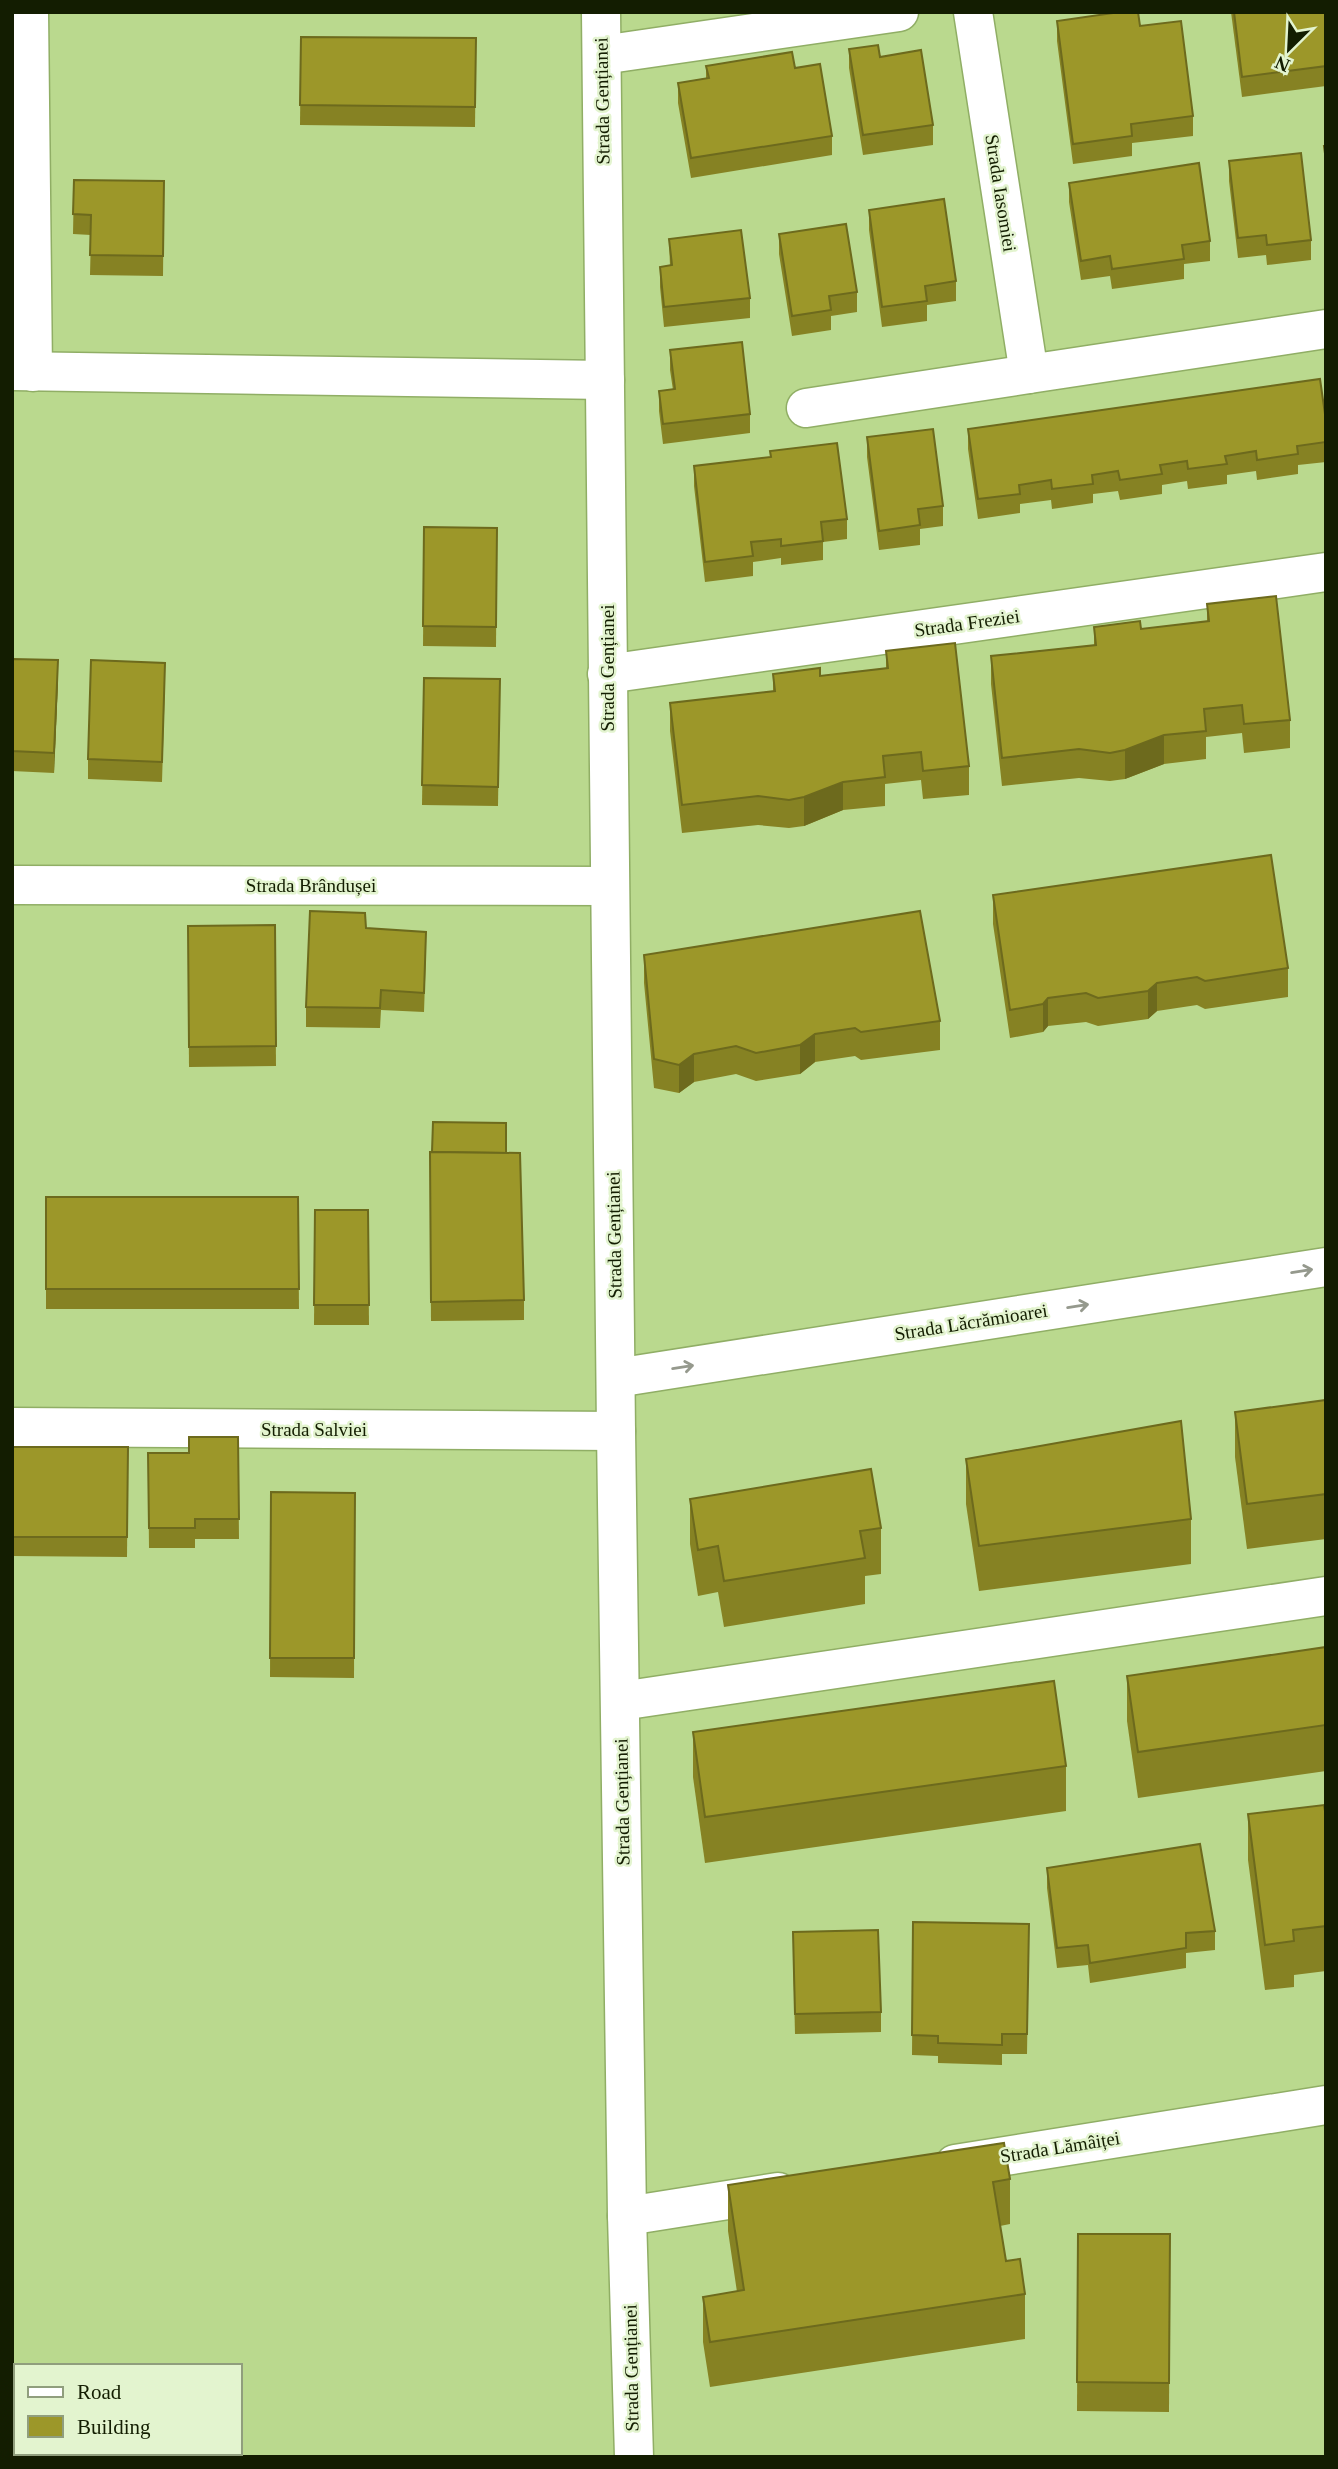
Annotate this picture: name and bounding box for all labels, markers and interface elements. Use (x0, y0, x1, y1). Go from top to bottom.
north arrow (1254, 14, 1324, 84)
street label: Strada Gențianei (590, 37, 614, 165)
text: N (1272, 52, 1293, 76)
street label: Strada Iasomiei (981, 133, 1021, 253)
street label: Strada Gențianei (597, 604, 618, 732)
street label: Strada Freziei (913, 605, 1021, 641)
street label: Strada Brândușei (246, 875, 376, 896)
street label: Strada Gențianei (602, 1171, 626, 1299)
one-way arrow (1291, 1264, 1313, 1277)
one-way arrow (1066, 1299, 1089, 1312)
street label: Strada Lăcrămioarei (893, 1300, 1049, 1344)
one-way arrow (672, 1360, 694, 1373)
street label: Strada Salviei (261, 1419, 367, 1440)
street label: Strada Gențianei (610, 1738, 634, 1866)
street label: Strada Lămâiței (999, 2127, 1121, 2167)
street label: Strada Gențianei (619, 2304, 643, 2432)
legend (14, 2364, 242, 2455)
text: Road (77, 2380, 122, 2404)
text: Building (77, 2415, 151, 2439)

